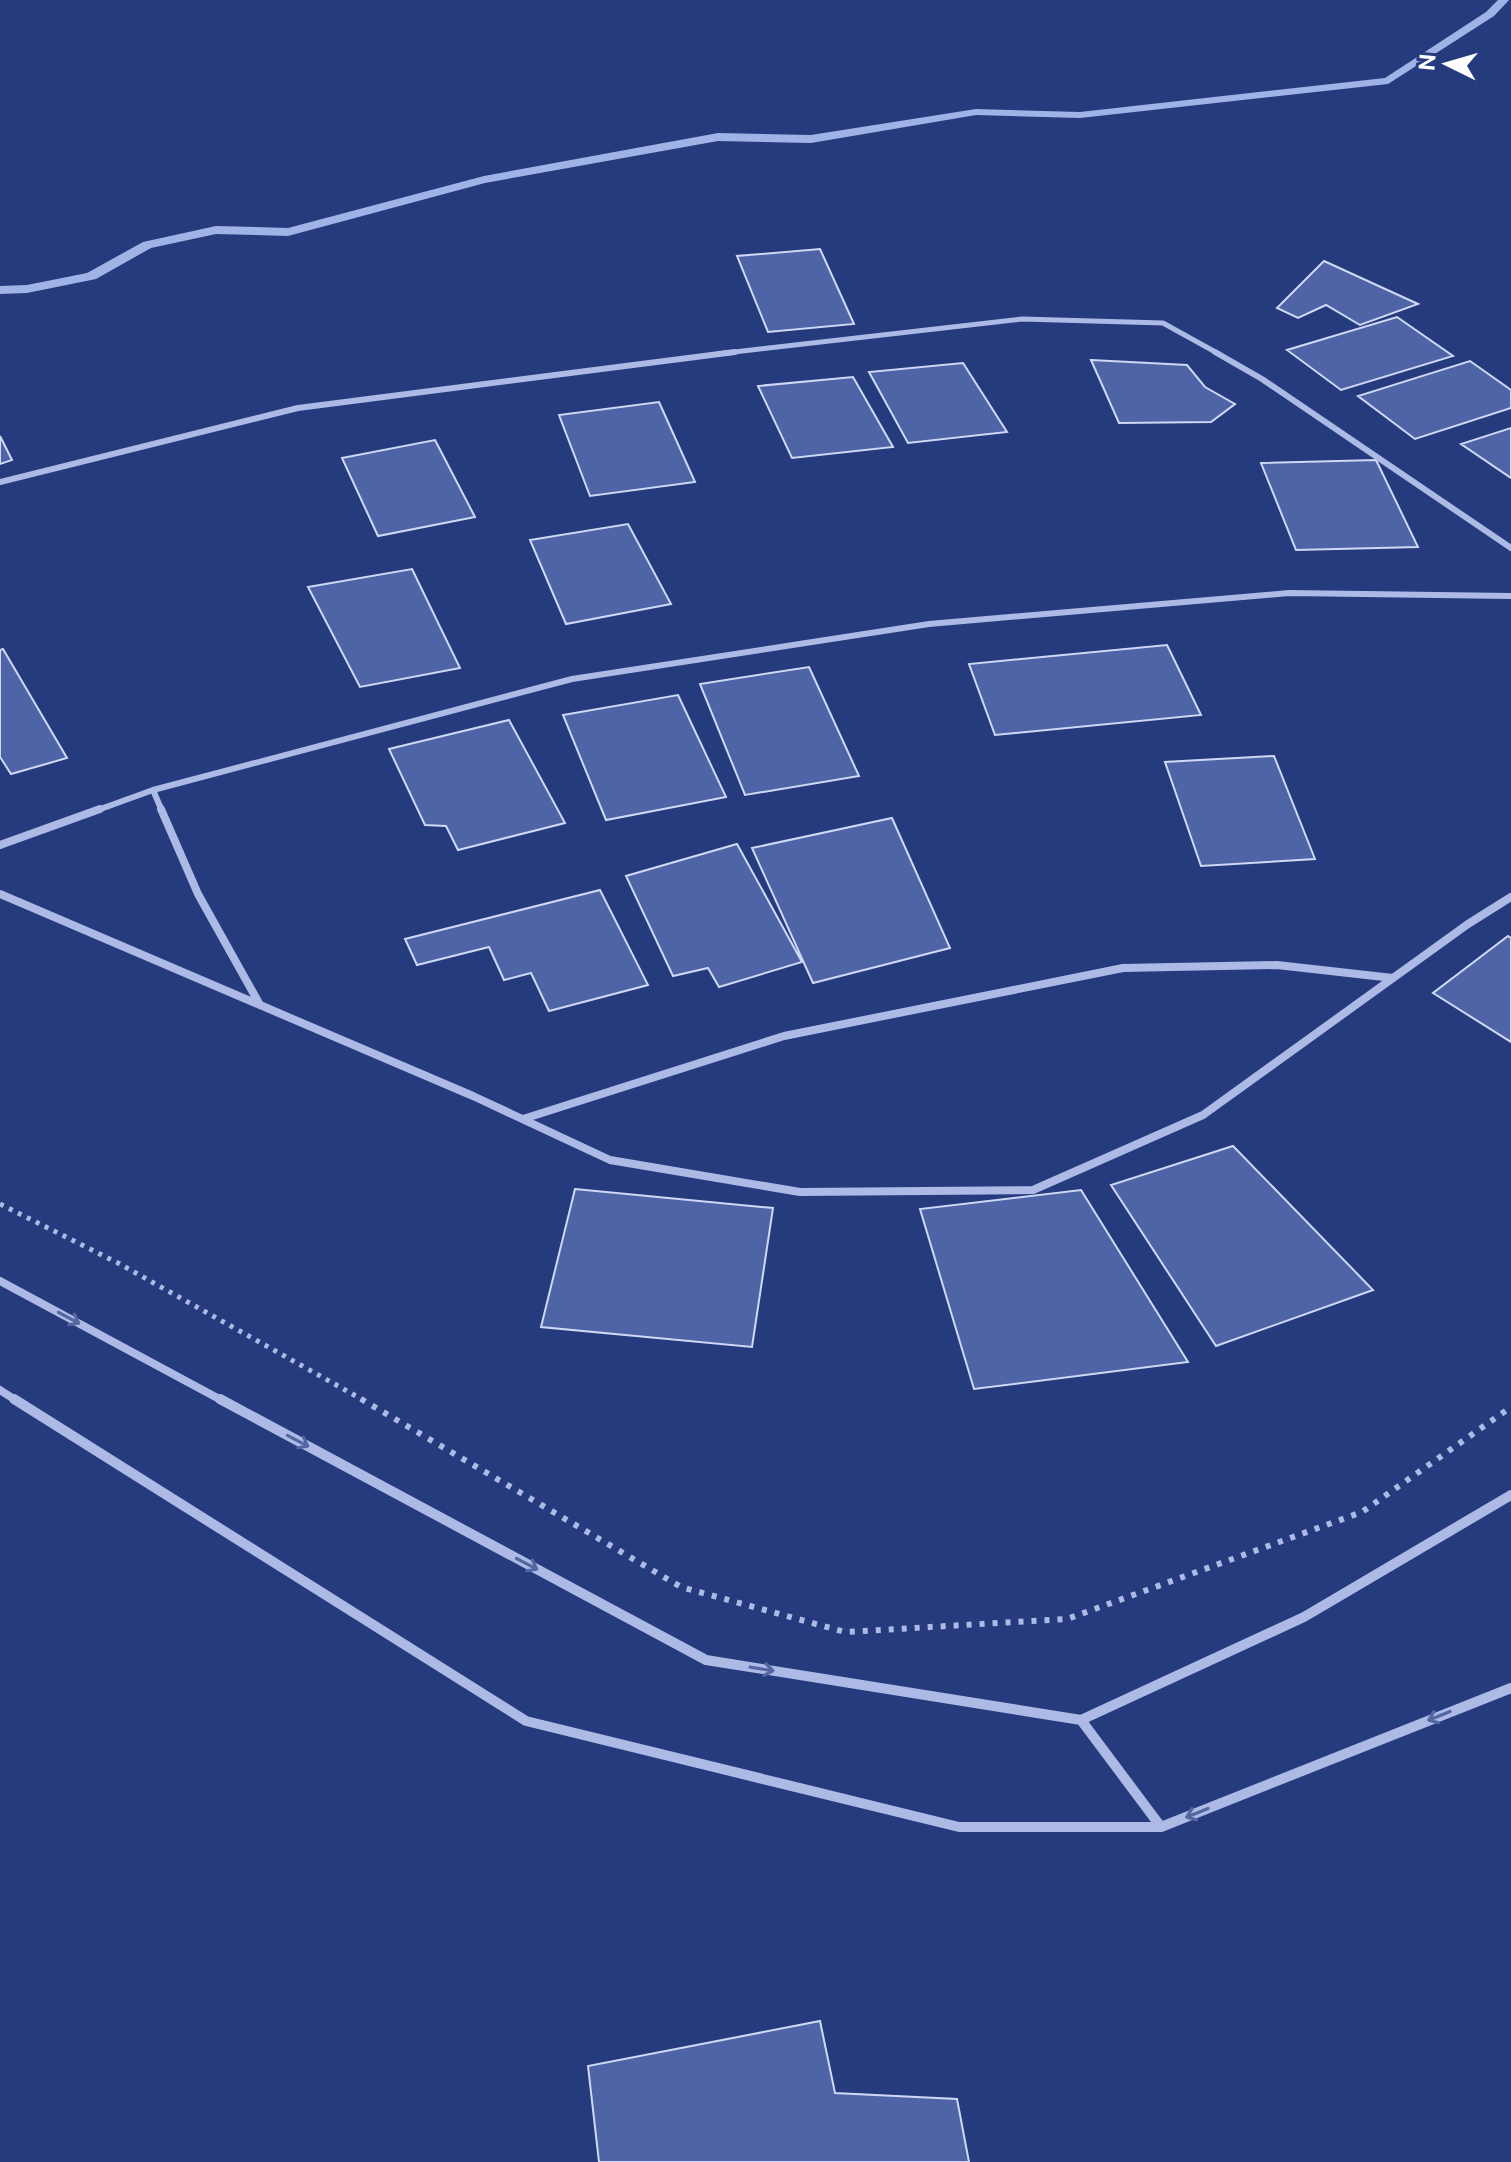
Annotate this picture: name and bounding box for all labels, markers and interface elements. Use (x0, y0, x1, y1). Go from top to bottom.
north arrow (1407, 24, 1487, 104)
text: N (1413, 53, 1441, 72)
one-way arrow (56, 1311, 80, 1326)
one-way arrow (285, 1434, 309, 1449)
one-way arrow (514, 1557, 538, 1572)
one-way arrow (749, 1662, 774, 1677)
one-way arrow (1427, 1710, 1452, 1725)
one-way arrow (1185, 1807, 1210, 1821)

